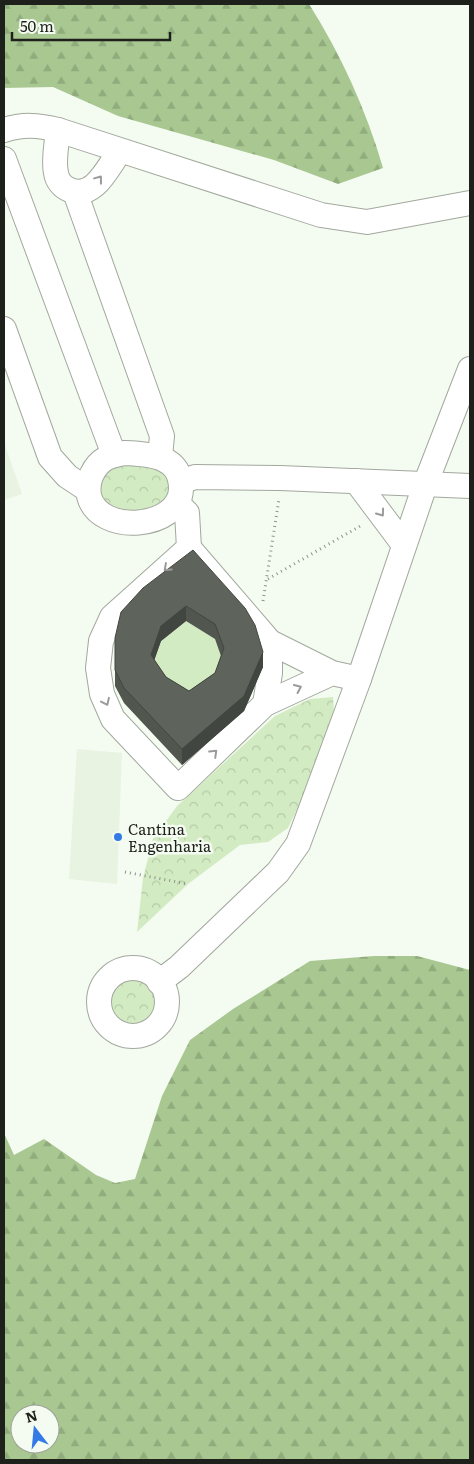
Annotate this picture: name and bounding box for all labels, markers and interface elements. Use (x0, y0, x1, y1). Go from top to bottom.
scale bar (12, 10, 170, 42)
text: 50 m (20, 14, 54, 37)
one-way arrow (94, 176, 102, 185)
one-way arrow (375, 507, 384, 516)
one-way arrow (164, 562, 173, 571)
one-way arrow (293, 683, 302, 694)
one-way arrow (99, 697, 110, 706)
one-way arrow (208, 750, 217, 759)
place label: Cantina Engenharia (128, 817, 212, 857)
marker: Cantina Engenharia (112, 831, 124, 843)
north arrow (10, 1404, 60, 1454)
text: N (23, 1404, 40, 1427)

